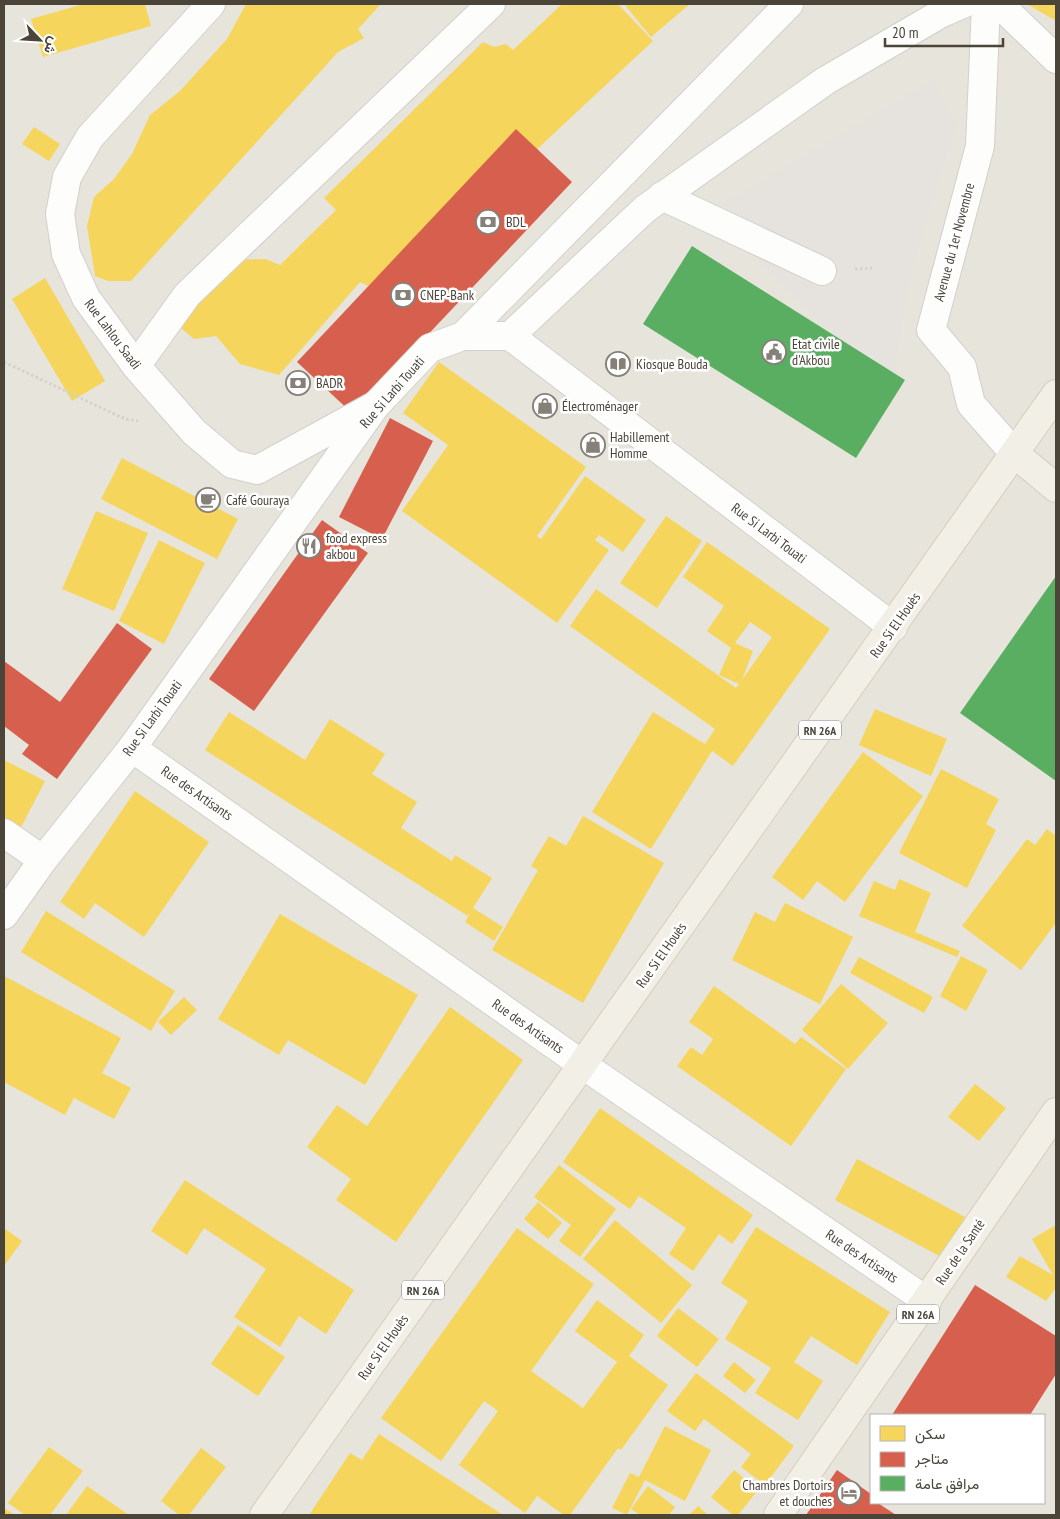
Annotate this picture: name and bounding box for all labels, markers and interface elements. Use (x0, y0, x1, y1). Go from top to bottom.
north arrow (15, 15, 65, 65)
scale bar (885, 15, 1002, 47)
text: 20 m (892, 23, 918, 42)
text: ش (40, 34, 63, 57)
street label: Avenue du 1er Novembre (930, 181, 979, 303)
bank icon: BDL (475, 209, 501, 235)
place label: BDL (506, 213, 526, 231)
bank icon: CNEP-Bank (390, 282, 416, 308)
place label: CNEP-Bank (420, 286, 475, 304)
street label: Rue Lahlou Saadi (81, 295, 145, 373)
place label: Etat civile d'Akbou (792, 335, 840, 369)
public building icon: Etat civile d'Akbou (761, 339, 787, 365)
library icon: Kiosque Bouda (605, 351, 631, 377)
street label: Rue Si Larbi Touati (356, 352, 428, 432)
place label: Kiosque Bouda (636, 355, 708, 373)
bank icon: BADR (285, 370, 311, 396)
place label: BADR (316, 374, 344, 392)
shop icon: Électroménager (532, 393, 558, 419)
place label: Électroménager (562, 397, 638, 415)
place label: Habillement Homme (610, 428, 670, 462)
shop icon: Habillement Homme (580, 432, 606, 458)
cafe icon: Café Gouraya (195, 487, 221, 513)
place label: Café Gouraya (226, 491, 289, 509)
street label: Rue Si Larbi Touati (728, 499, 810, 567)
place label: food express akbou (326, 529, 387, 563)
restaurant icon: food express akbou (296, 533, 322, 559)
street label: Rue Si El Houès (866, 589, 924, 661)
street label: Rue Si Larbi Touati (118, 676, 186, 760)
road number: RN 26A (799, 720, 841, 740)
street label: Rue des Artisants (158, 762, 237, 824)
street label: Rue Si El Houès (632, 919, 690, 991)
street label: Rue des Artisants (489, 995, 568, 1057)
street label: Rue de la Santé (931, 1216, 989, 1288)
street label: Rue des Artisants (822, 1225, 902, 1287)
road number: RN 26A (402, 1280, 444, 1300)
road number: RN 26A (897, 1305, 939, 1324)
street label: Rue Si El Houès (354, 1311, 412, 1383)
legend (870, 1414, 1045, 1504)
text: سكن (915, 1424, 945, 1444)
text: متاجر (914, 1449, 949, 1468)
text: مرافق عامة (915, 1474, 979, 1494)
place label: Chambres Dortoirs et douches (742, 1476, 832, 1510)
hotel icon: Chambres Dortoirs et douches (836, 1480, 862, 1506)

